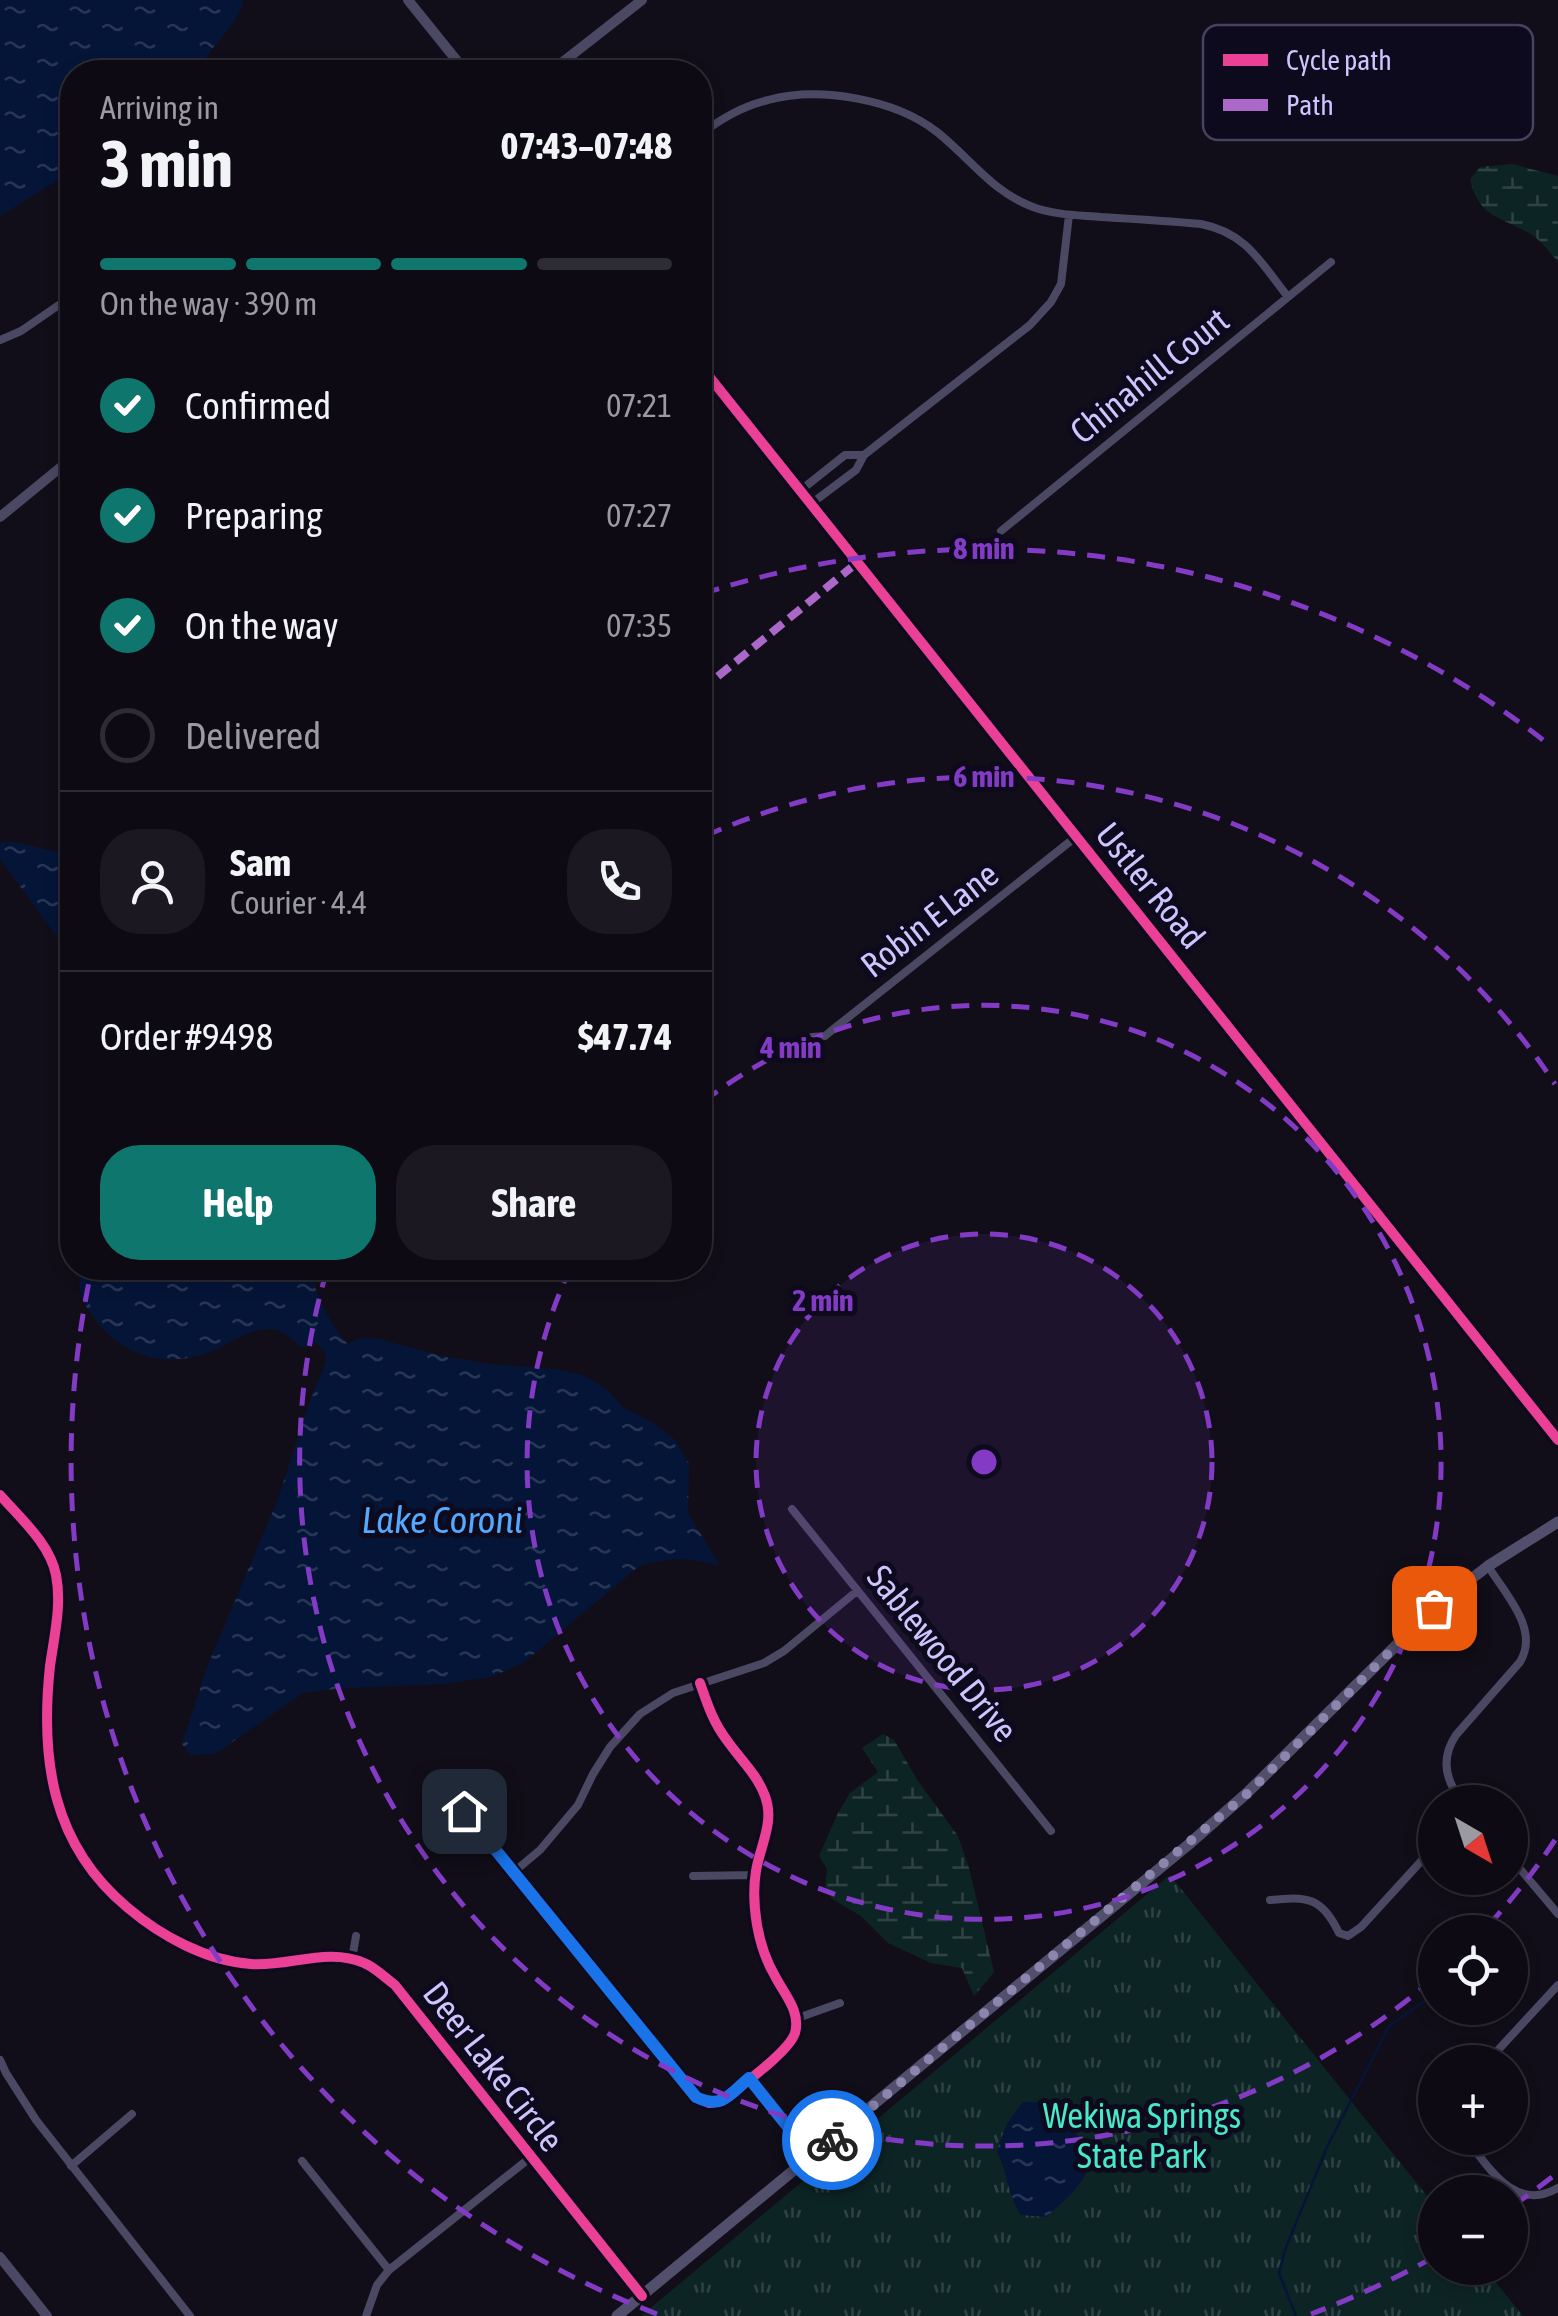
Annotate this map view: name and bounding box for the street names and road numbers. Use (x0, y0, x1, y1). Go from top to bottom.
street label: Chinahill Court (1062, 299, 1236, 451)
street label: Ustler Road (1088, 814, 1214, 956)
street label: Robin E Lane (853, 853, 1005, 985)
street label: Sablewood Drive (860, 1557, 1026, 1749)
street label: Deer Lake Circle (416, 1974, 572, 2158)

